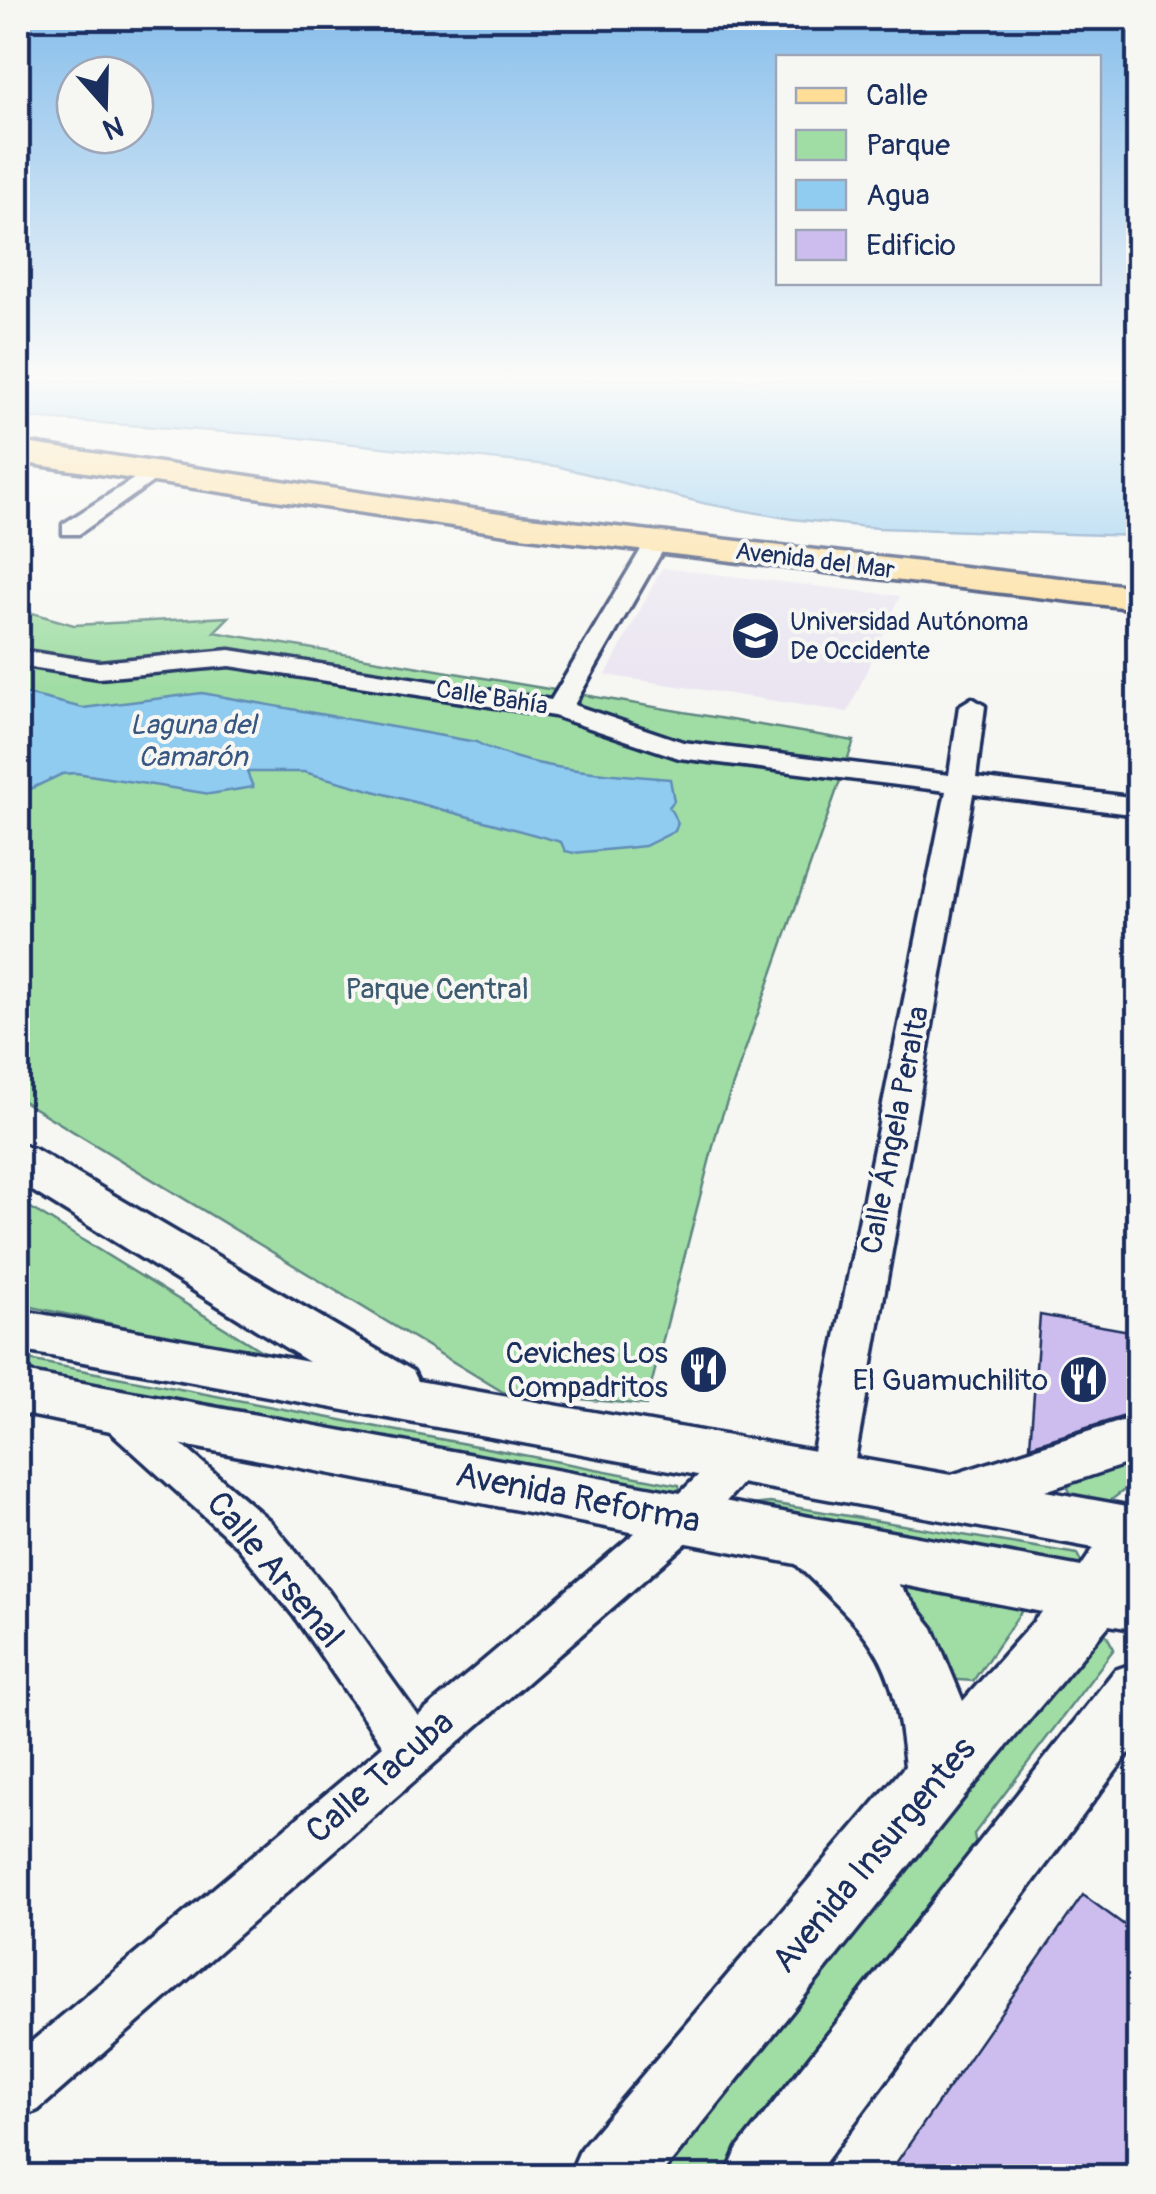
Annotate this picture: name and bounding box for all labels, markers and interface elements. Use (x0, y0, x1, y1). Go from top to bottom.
north arrow (55, 55, 155, 155)
legend (776, 55, 1101, 285)
text: Calle (866, 77, 928, 114)
text: N (98, 107, 128, 147)
text: Parque (866, 127, 950, 164)
text: Agua (866, 177, 930, 214)
text: Edificio (866, 227, 956, 264)
street label: Avenida del Mar (733, 536, 897, 586)
place label: Universidad Autónoma De Occidente (790, 607, 1028, 667)
school or university icon: Universidad Autónoma De Occidente (729, 610, 781, 662)
street label: Calle Bahía (434, 674, 550, 722)
water label: Laguna del Camarón (130, 708, 260, 775)
park label: Parque Central (345, 971, 529, 1008)
street label: Calle Ángela Peralta (853, 1003, 937, 1257)
place label: Ceviches Los Compadritos (505, 1335, 668, 1406)
restaurant icon: Ceviches Los Compadritos (677, 1344, 729, 1396)
restaurant icon: El Guamuchilito (1057, 1354, 1109, 1406)
place label: El Guamuchilito (852, 1362, 1048, 1399)
street label: Avenida Reforma (452, 1453, 704, 1543)
street label: Calle Arsenal (197, 1483, 353, 1657)
street label: Calle Tacuba (297, 1701, 463, 1853)
street label: Avenida Insurgentes (762, 1728, 986, 1982)

